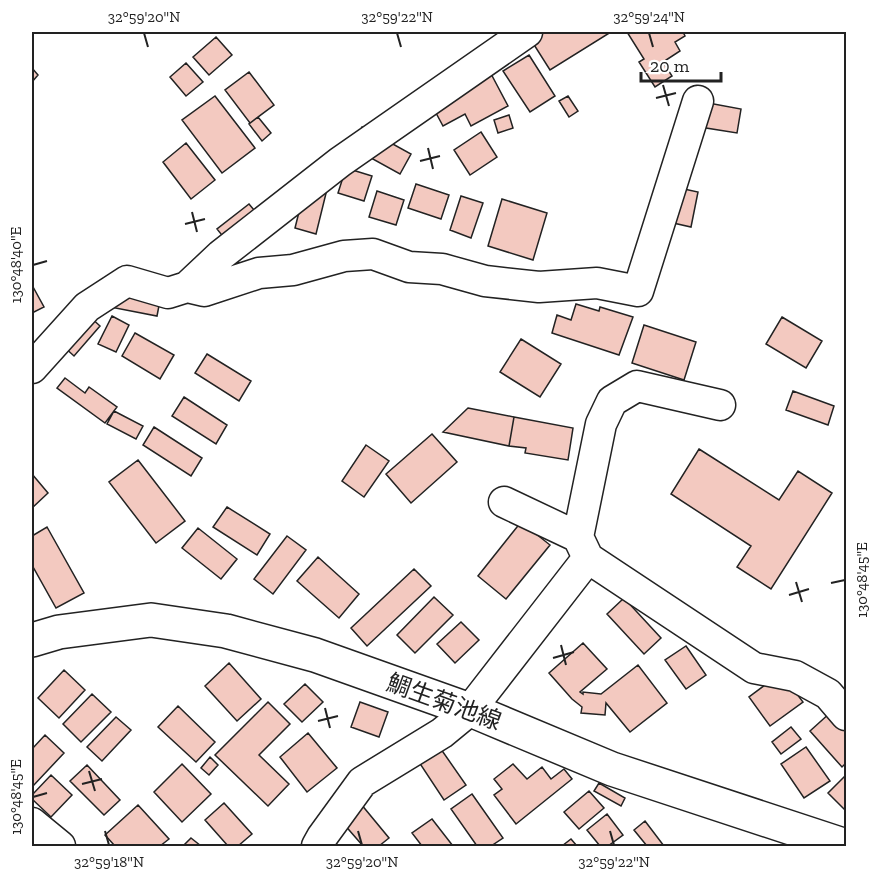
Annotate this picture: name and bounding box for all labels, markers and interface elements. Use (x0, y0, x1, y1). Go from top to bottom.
text: 32°59'20"N (108, 8, 180, 26)
text: 32°59'22"N (361, 8, 433, 26)
text: 32°59'24"N (613, 8, 685, 26)
scale bar (641, 45, 720, 83)
text: 20 m (650, 55, 690, 77)
text: 130°48'40"E (7, 226, 25, 303)
text: 130°48'45"E (853, 542, 871, 618)
street label: 鯛生菊池線 (383, 667, 506, 736)
text: 130°48'45"E (7, 759, 25, 835)
text: 32°59'18"N (74, 853, 144, 871)
text: 32°59'20"N (326, 853, 398, 871)
text: 32°59'22"N (578, 853, 650, 871)

